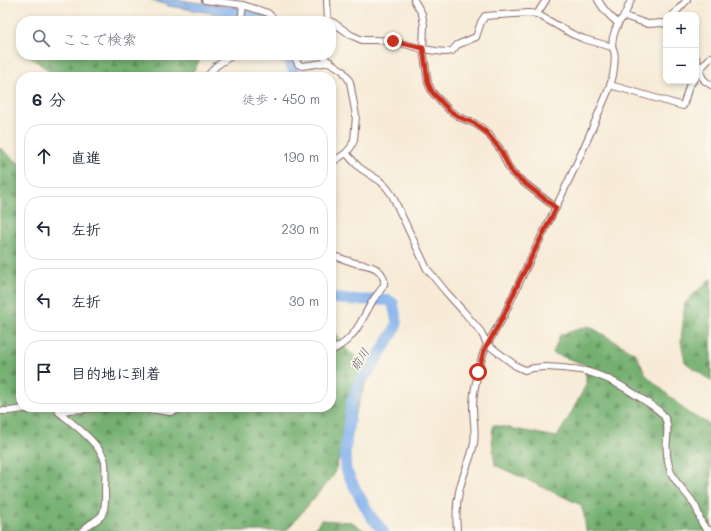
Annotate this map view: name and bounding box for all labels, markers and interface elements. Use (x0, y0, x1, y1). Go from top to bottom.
map controls (663, 12, 699, 84)
button: + (663, 12, 699, 48)
search box (16, 16, 336, 60)
icon: search (30, 27, 52, 49)
text: ここで検索 (62, 29, 137, 49)
route end (384, 32, 402, 50)
button: − (663, 48, 699, 84)
text: 6 分 (32, 88, 65, 110)
text: 徒歩 · 450 m (242, 90, 320, 107)
icon: ahead (33, 145, 55, 167)
text: 直進 (71, 147, 101, 167)
text: 190 m (283, 148, 319, 165)
icon: left (33, 217, 55, 239)
text: 左折 (71, 219, 101, 239)
text: 230 m (282, 220, 319, 237)
icon: left (33, 289, 55, 311)
text: 左折 (71, 291, 101, 311)
text: 30 m (289, 292, 319, 309)
water label: 前川 (346, 345, 372, 373)
icon: arrive (33, 361, 55, 383)
text: 目的地に到着 (71, 363, 161, 383)
route start (469, 363, 487, 381)

